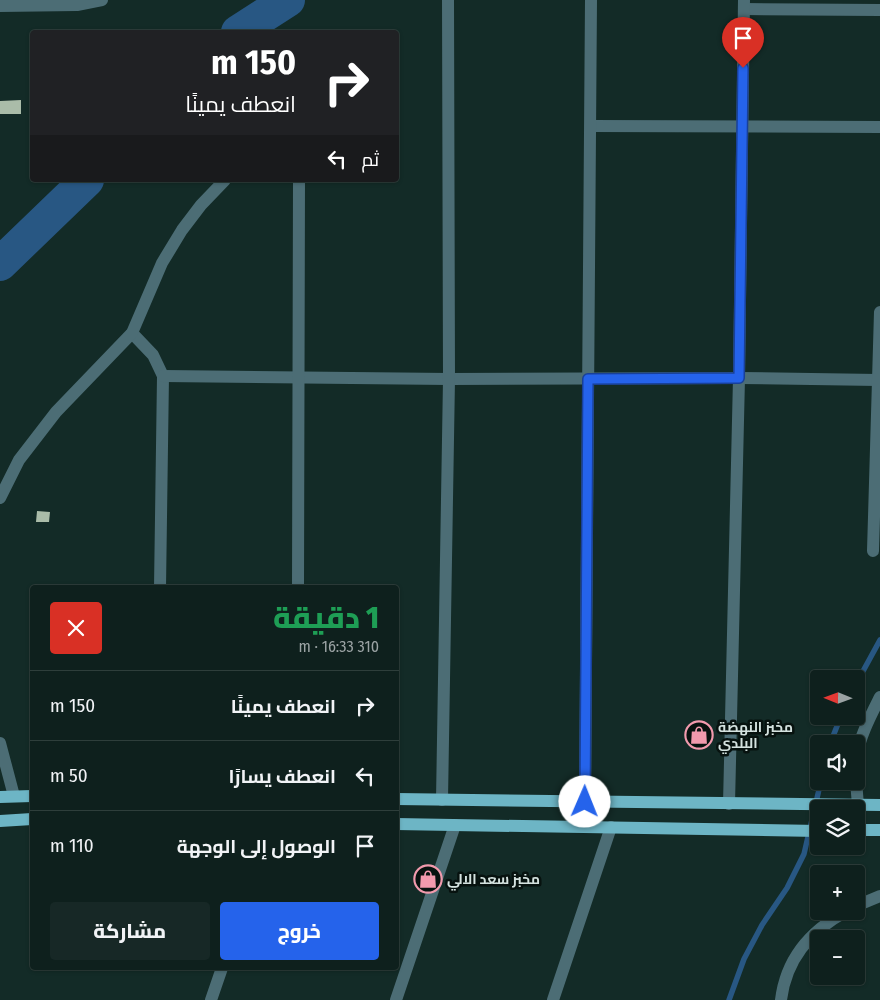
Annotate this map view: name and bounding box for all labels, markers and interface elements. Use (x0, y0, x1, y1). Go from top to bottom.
pin (722, 17, 764, 68)
icon: arrive (729, 24, 757, 52)
text: 150 m (211, 41, 296, 83)
icon: right (314, 50, 379, 115)
text: انعطف يمينًا (185, 91, 296, 118)
icon: left (323, 145, 351, 173)
text: ثم (361, 148, 379, 171)
text: 1 دقيقة (273, 600, 379, 636)
button: close (50, 602, 102, 654)
text: 310 m · 16:33 (298, 637, 379, 656)
north arrow (810, 670, 865, 725)
map controls (810, 670, 865, 985)
icon: right (351, 692, 379, 720)
text: 150 m (50, 694, 95, 717)
text: انعطف يمينًا (231, 695, 336, 718)
place label: مخبز النهضة البلدي (718, 719, 793, 754)
shop icon: مخبز النهضة البلدي (684, 720, 714, 750)
button: sound (810, 735, 865, 790)
icon: left (351, 762, 379, 790)
text: 50 m (50, 764, 88, 787)
text: انعطف يسارًا (228, 765, 336, 788)
position arrow (558, 775, 610, 827)
button: layers (810, 800, 865, 855)
icon: arrive (351, 832, 379, 860)
text: 110 m (50, 834, 94, 857)
text: الوصول إلى الوجهة (177, 835, 336, 858)
shop icon: مخبز سعد الالي (413, 864, 443, 894)
button: + (810, 865, 865, 920)
place label: مخبز سعد الالي (447, 871, 540, 891)
button: مشاركة (50, 902, 210, 960)
button: خروج (220, 902, 379, 960)
button: − (810, 930, 865, 985)

